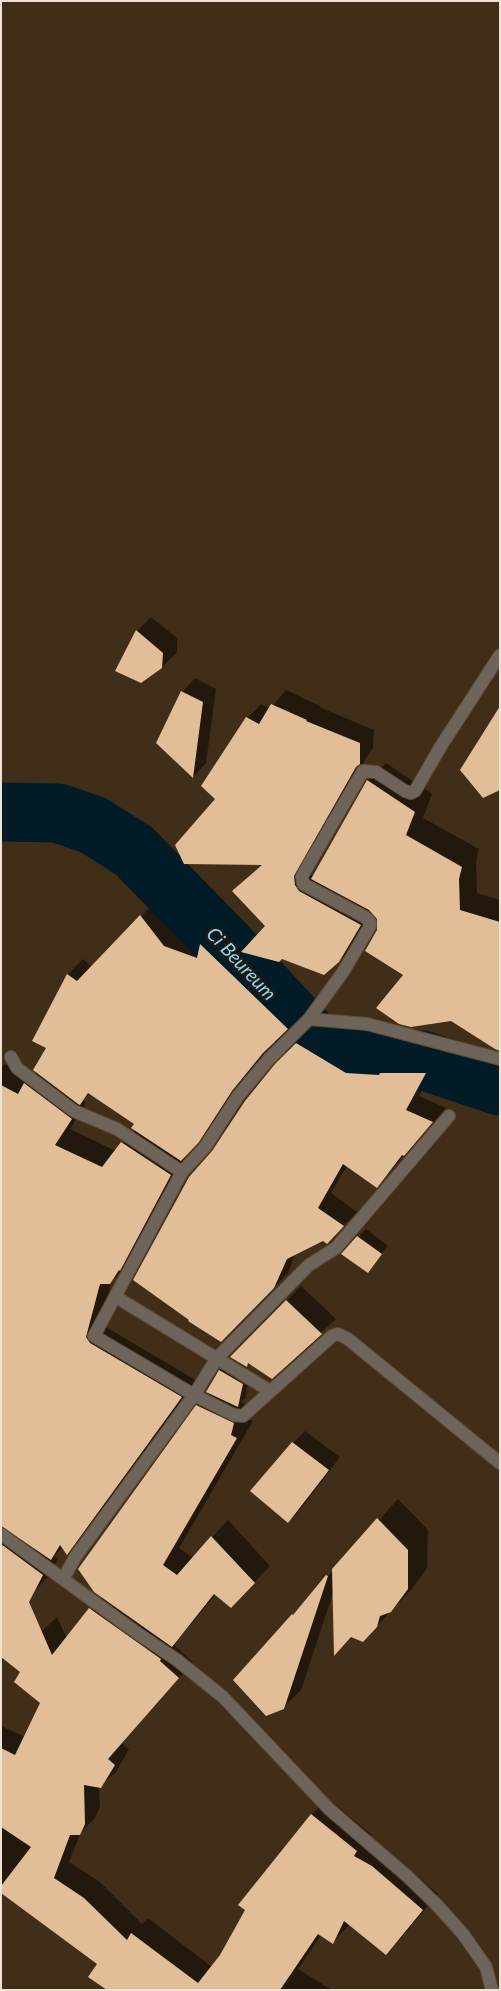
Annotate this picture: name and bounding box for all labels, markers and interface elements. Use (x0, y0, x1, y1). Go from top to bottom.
water label: Ci Beureum (201, 923, 281, 1005)

